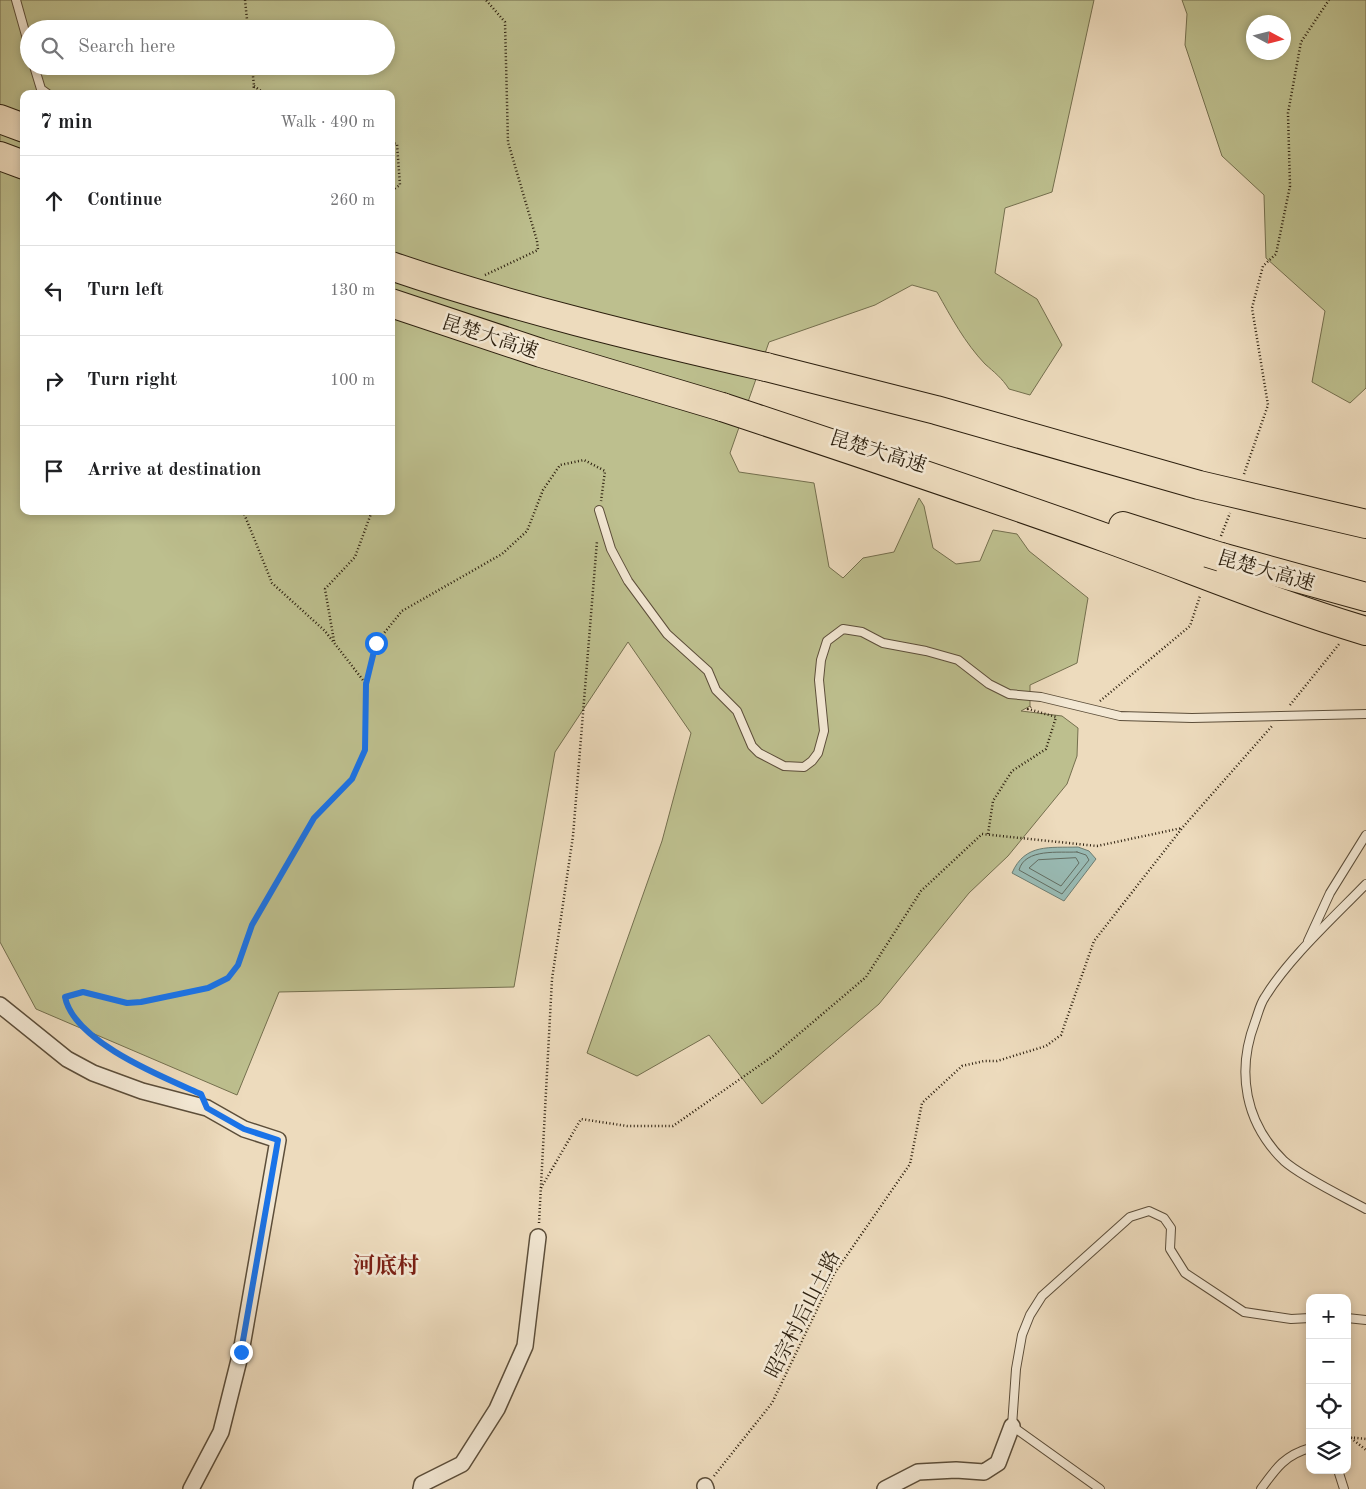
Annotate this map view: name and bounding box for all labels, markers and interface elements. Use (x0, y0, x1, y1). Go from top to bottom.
north arrow (1246, 15, 1291, 60)
search box (20, 20, 395, 75)
icon: search (38, 34, 66, 62)
text: Search here (78, 38, 175, 57)
text: 7 min (40, 112, 93, 133)
text: Walk · 490 m (280, 115, 375, 131)
icon: ahead (40, 187, 68, 215)
text: Continue (87, 191, 162, 210)
text: 260 m (330, 193, 375, 209)
icon: left (40, 277, 68, 305)
text: Turn left (87, 281, 164, 300)
text: 130 m (330, 283, 375, 299)
street label: 昆楚大高速 (439, 311, 541, 363)
icon: right (40, 367, 68, 395)
text: Turn right (87, 371, 177, 390)
text: 100 m (330, 373, 375, 389)
street label: 昆楚大高速 (827, 427, 929, 477)
icon: arrive (40, 457, 68, 485)
text: Arrive at destination (87, 461, 261, 480)
street label: 昆楚大高速 (1215, 547, 1317, 595)
route start (365, 632, 388, 655)
street label: 昭宗村后山土路 (761, 1247, 844, 1382)
district label: 河底村 (353, 1253, 419, 1278)
map controls (1306, 1294, 1351, 1474)
button: + (1306, 1294, 1351, 1339)
button: − (1306, 1339, 1351, 1384)
route end (230, 1341, 253, 1364)
button: locate (1306, 1384, 1351, 1429)
button: layers (1306, 1429, 1351, 1474)

